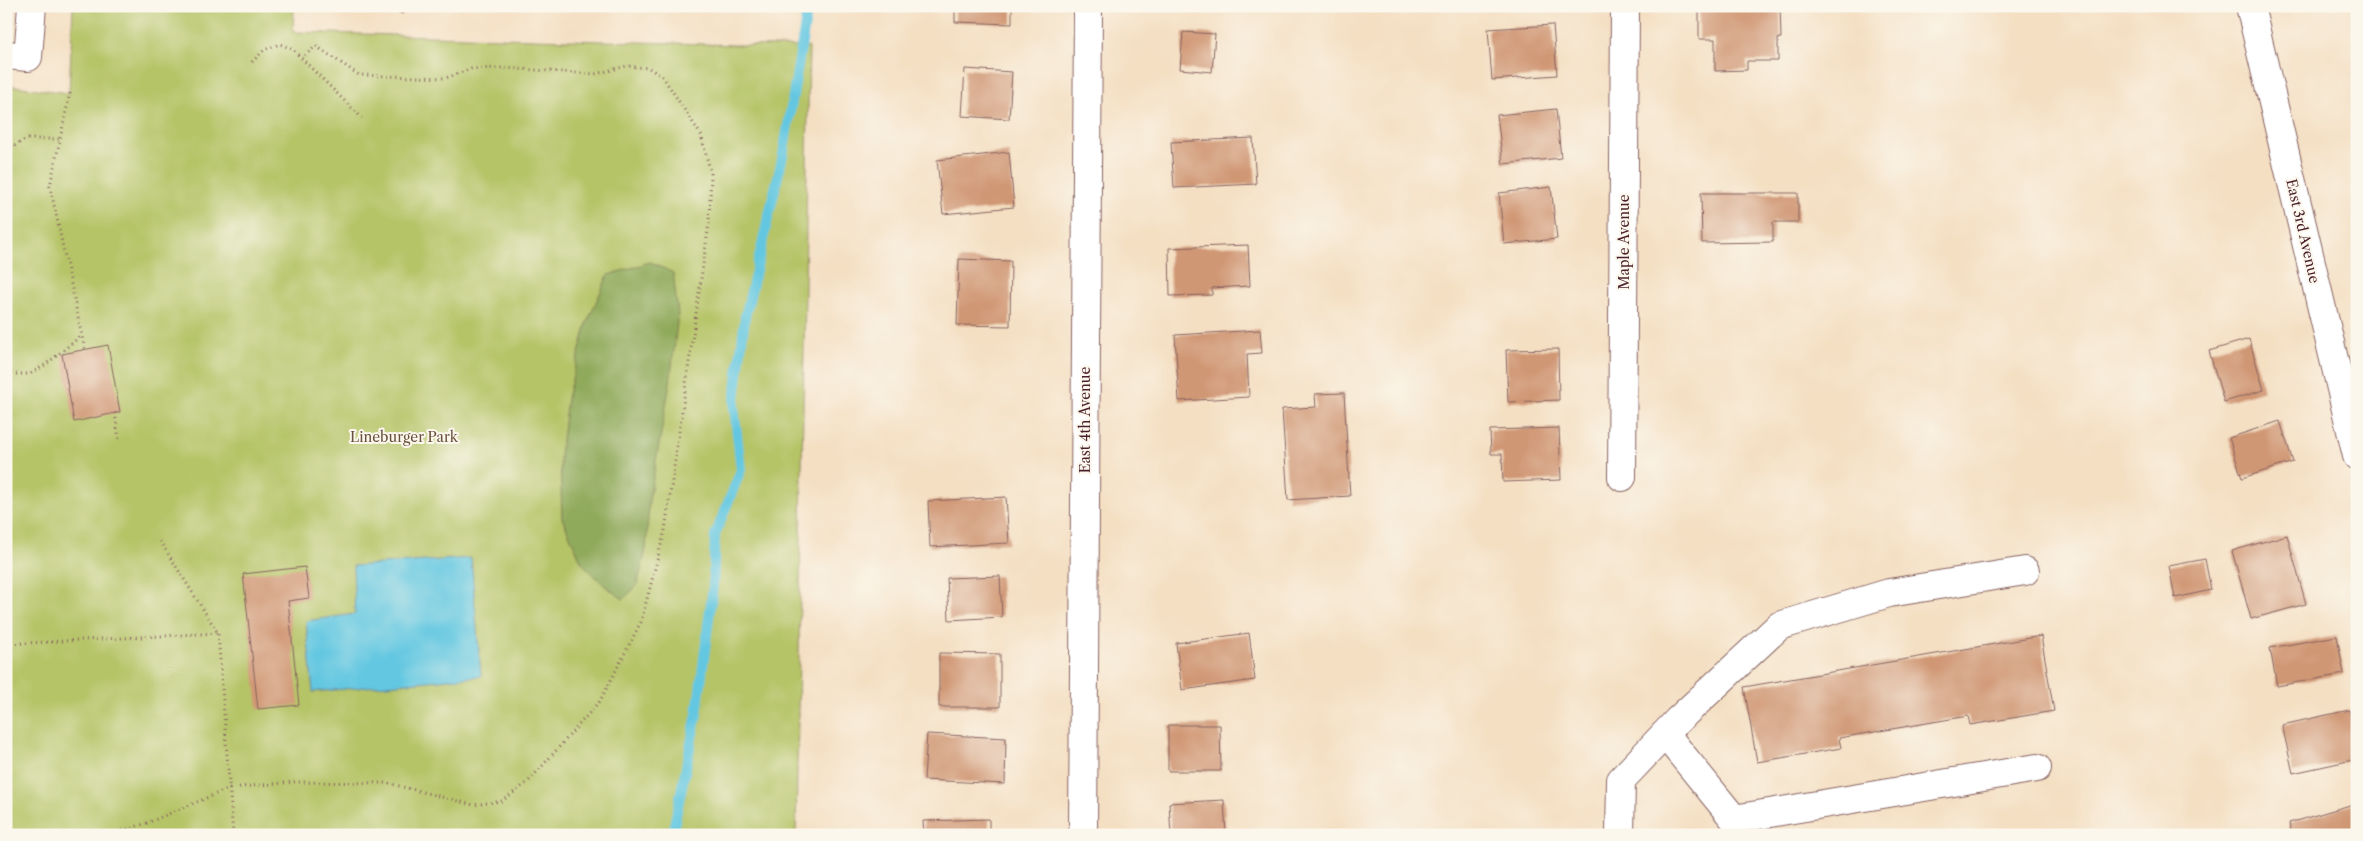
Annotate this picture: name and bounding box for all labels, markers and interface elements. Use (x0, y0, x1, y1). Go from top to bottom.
street label: East 3rd Avenue (2282, 177, 2324, 285)
street label: Maple Avenue (1615, 194, 1633, 289)
street label: East 4th Avenue (1076, 367, 1094, 473)
park label: Lineburger Park (350, 428, 459, 446)

